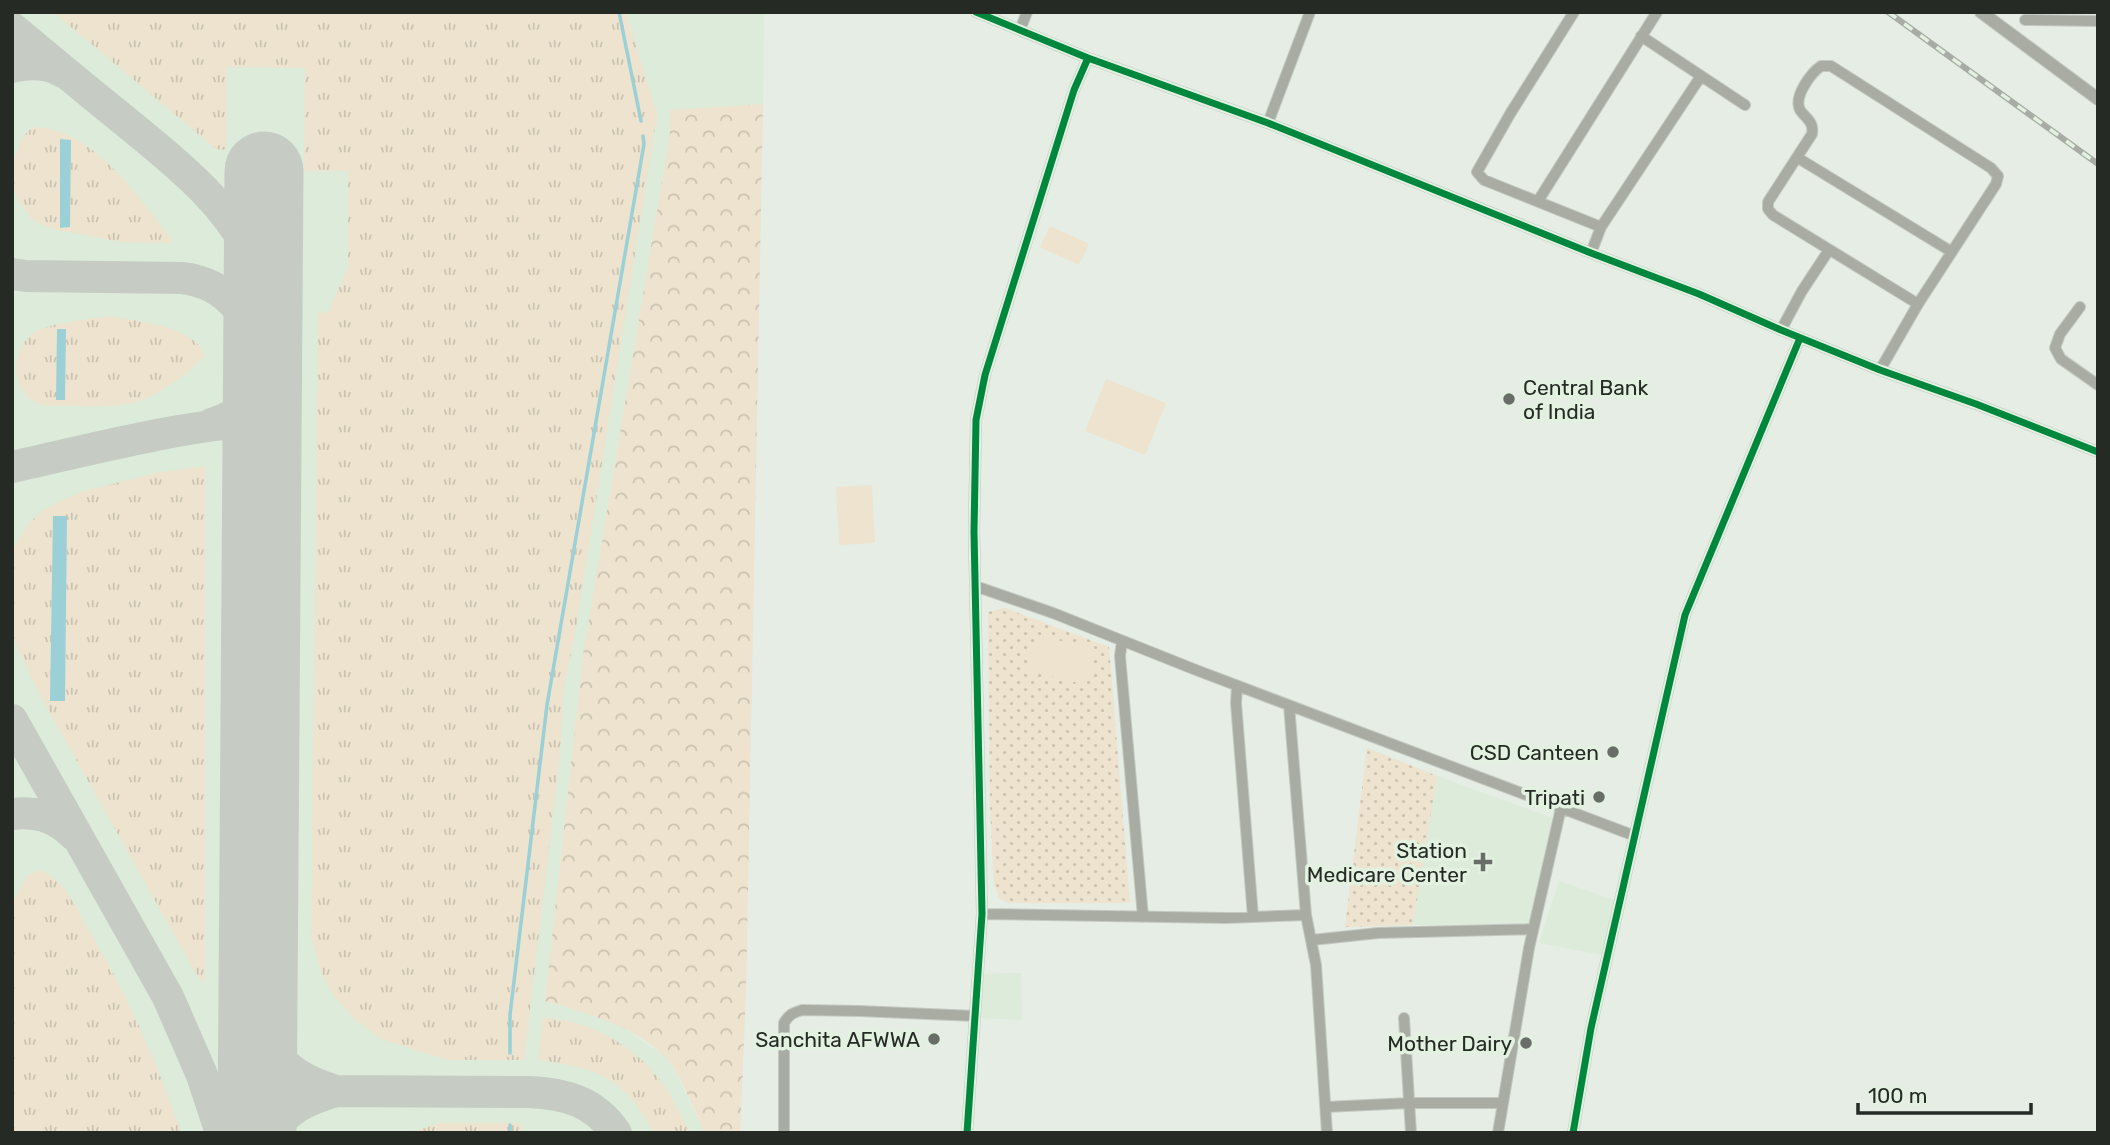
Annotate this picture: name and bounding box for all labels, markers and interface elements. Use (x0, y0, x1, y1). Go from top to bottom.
place label: Central Bank of India (1523, 375, 1649, 424)
marker: Central Bank of India (1501, 391, 1517, 407)
place label: CSD Canteen (1470, 740, 1599, 765)
marker: CSD Canteen (1605, 744, 1621, 760)
place label: Tripati (1524, 785, 1585, 810)
marker: Tripati (1591, 789, 1607, 805)
place label: Station Medicare Center (1307, 838, 1467, 887)
marker: Station Medicare Center (1473, 852, 1493, 872)
place label: Sanchita AFWWA (755, 1027, 920, 1052)
marker: Sanchita AFWWA (926, 1031, 942, 1047)
place label: Mother Dairy (1387, 1031, 1512, 1056)
marker: Mother Dairy (1518, 1035, 1534, 1051)
scale bar (1858, 1072, 2031, 1116)
text: 100 m (1868, 1083, 1927, 1108)

